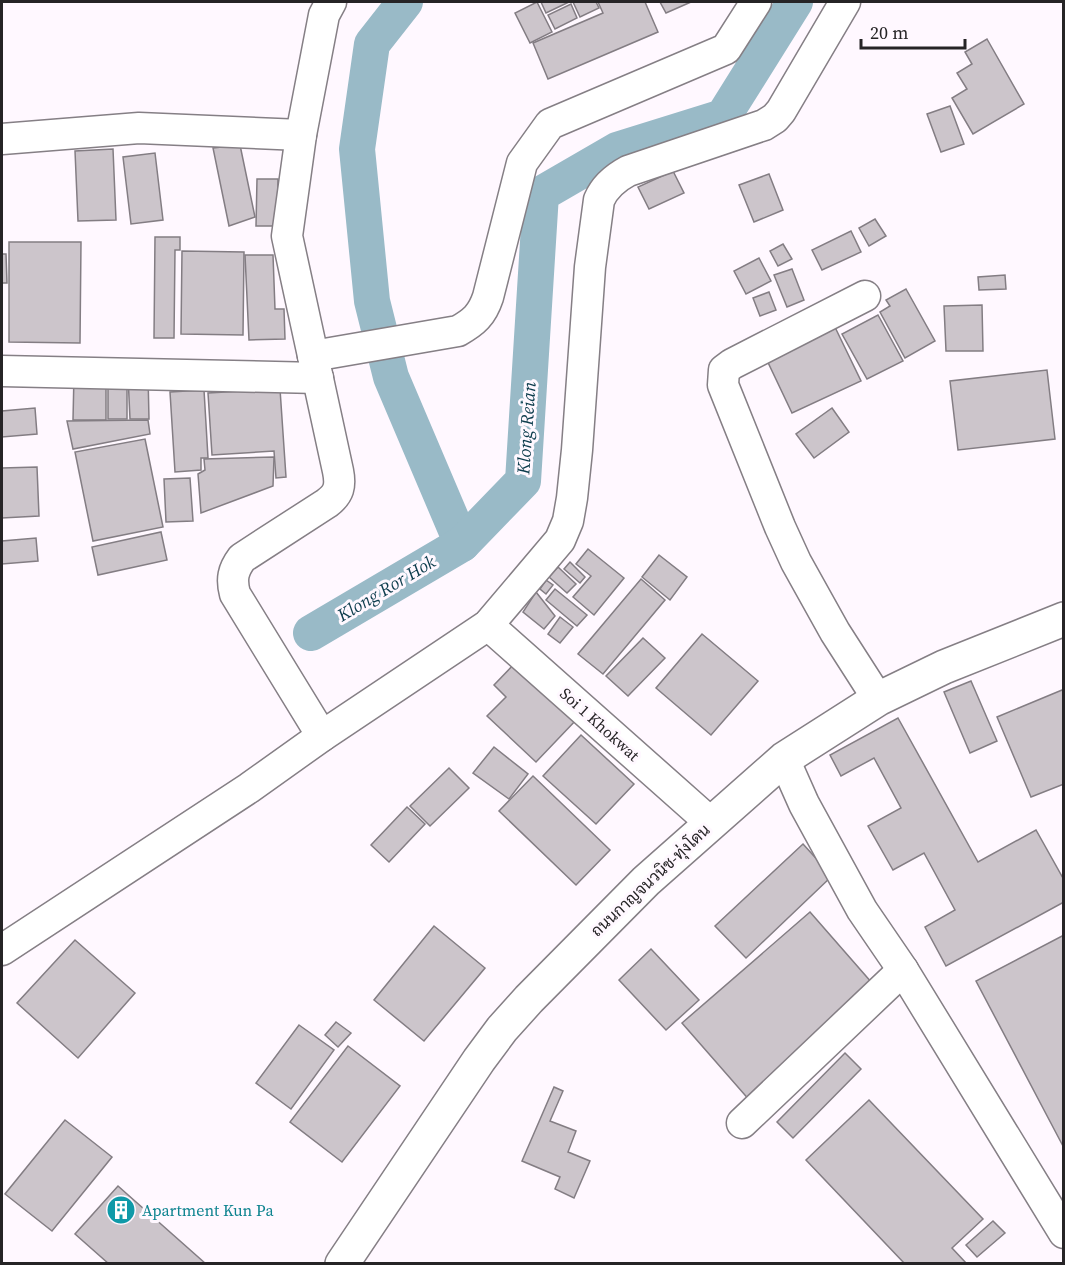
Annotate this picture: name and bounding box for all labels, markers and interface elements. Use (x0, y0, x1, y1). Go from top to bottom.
scale bar (861, 12, 964, 50)
text: 20 m (870, 20, 908, 45)
water label: Klong Reian (510, 381, 542, 476)
water label: Klong Ror Hok (331, 549, 440, 628)
street label: Soi 1 Khokwat (555, 682, 645, 766)
street label: ถนนกาญจนวนิช-ทุ่งโดน (586, 819, 715, 942)
building icon: Apartment Kun Pa (105, 1194, 137, 1226)
place label: Apartment Kun Pa (142, 1199, 274, 1221)

